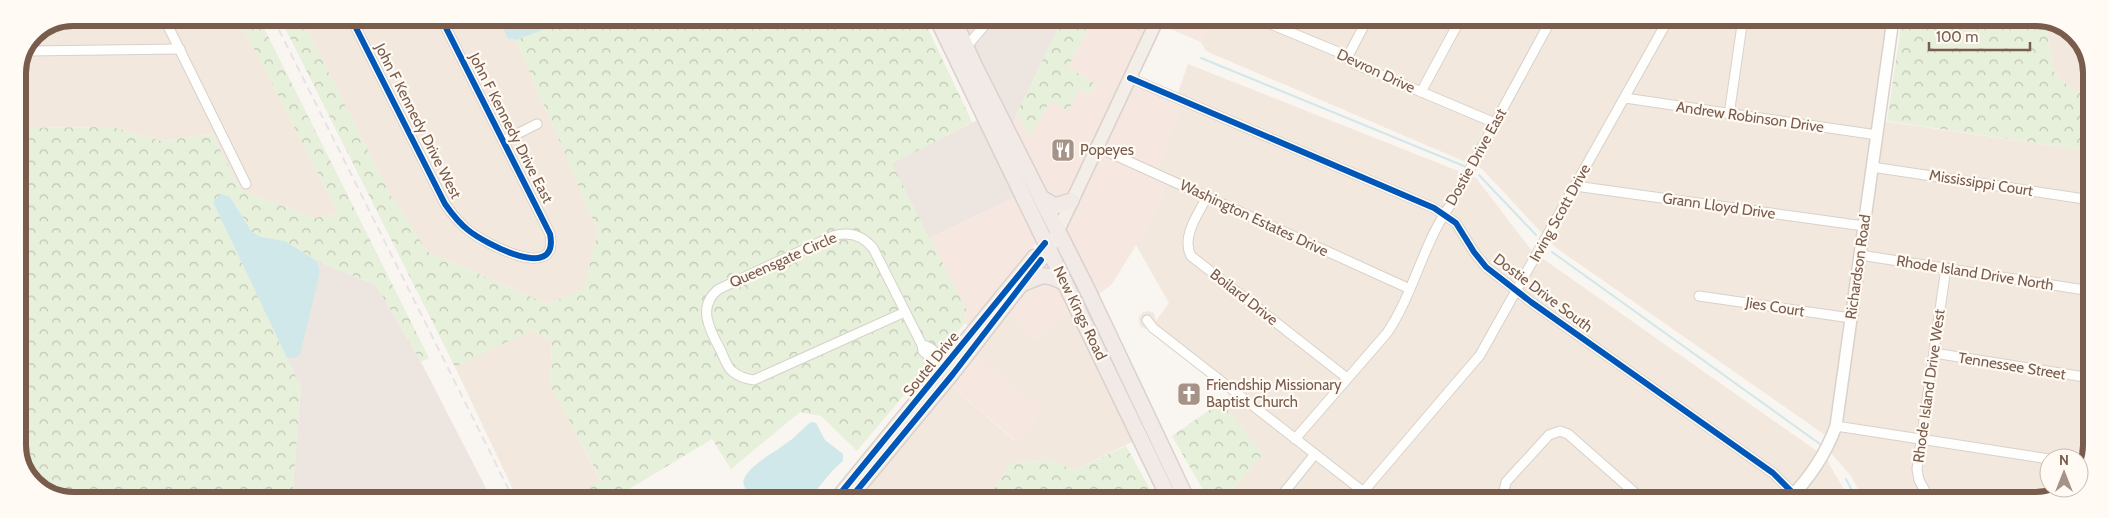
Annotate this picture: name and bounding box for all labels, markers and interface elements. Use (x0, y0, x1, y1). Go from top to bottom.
scale bar (1929, 20, 2030, 52)
text: 100 m (1936, 28, 1978, 46)
street label: John F Kennedy Drive West (370, 39, 465, 202)
street label: Devron Drive (1334, 45, 1418, 97)
street label: John F Kennedy Drive East (465, 49, 557, 206)
street label: Andrew Robinson Drive (1675, 98, 1825, 136)
street label: Dostie Drive East (1442, 105, 1510, 209)
restaurant icon: Popeyes (1050, 137, 1076, 163)
place label: Popeyes (1080, 141, 1134, 159)
street label: Irving Scott Drive (1526, 161, 1594, 265)
street label: Mississippi Court (1928, 166, 2034, 200)
street label: Washington Estates Drive (1177, 176, 1331, 260)
street label: Grann Lloyd Drive (1661, 189, 1777, 223)
street label: Richardson Road (1842, 213, 1874, 321)
street label: Queensgate Circle (727, 228, 840, 292)
street label: Dostie Drive South (1490, 250, 1596, 336)
street label: Rhode Island Drive North (1895, 252, 2055, 294)
street label: New Kings Road (1049, 263, 1111, 363)
street label: Boilard Drive (1207, 265, 1282, 329)
street label: Jies Court (1743, 293, 1806, 321)
street label: Rhode Island Drive West (1909, 308, 1949, 464)
street label: Soutel Drive (899, 328, 963, 400)
street label: Tennessee Street (1957, 349, 2067, 383)
place label: Friendship Missionary Baptist Church (1206, 376, 1342, 411)
church icon: Friendship Missionary Baptist Church (1176, 381, 1202, 407)
north arrow (2039, 448, 2089, 498)
text: N (2059, 451, 2069, 469)

